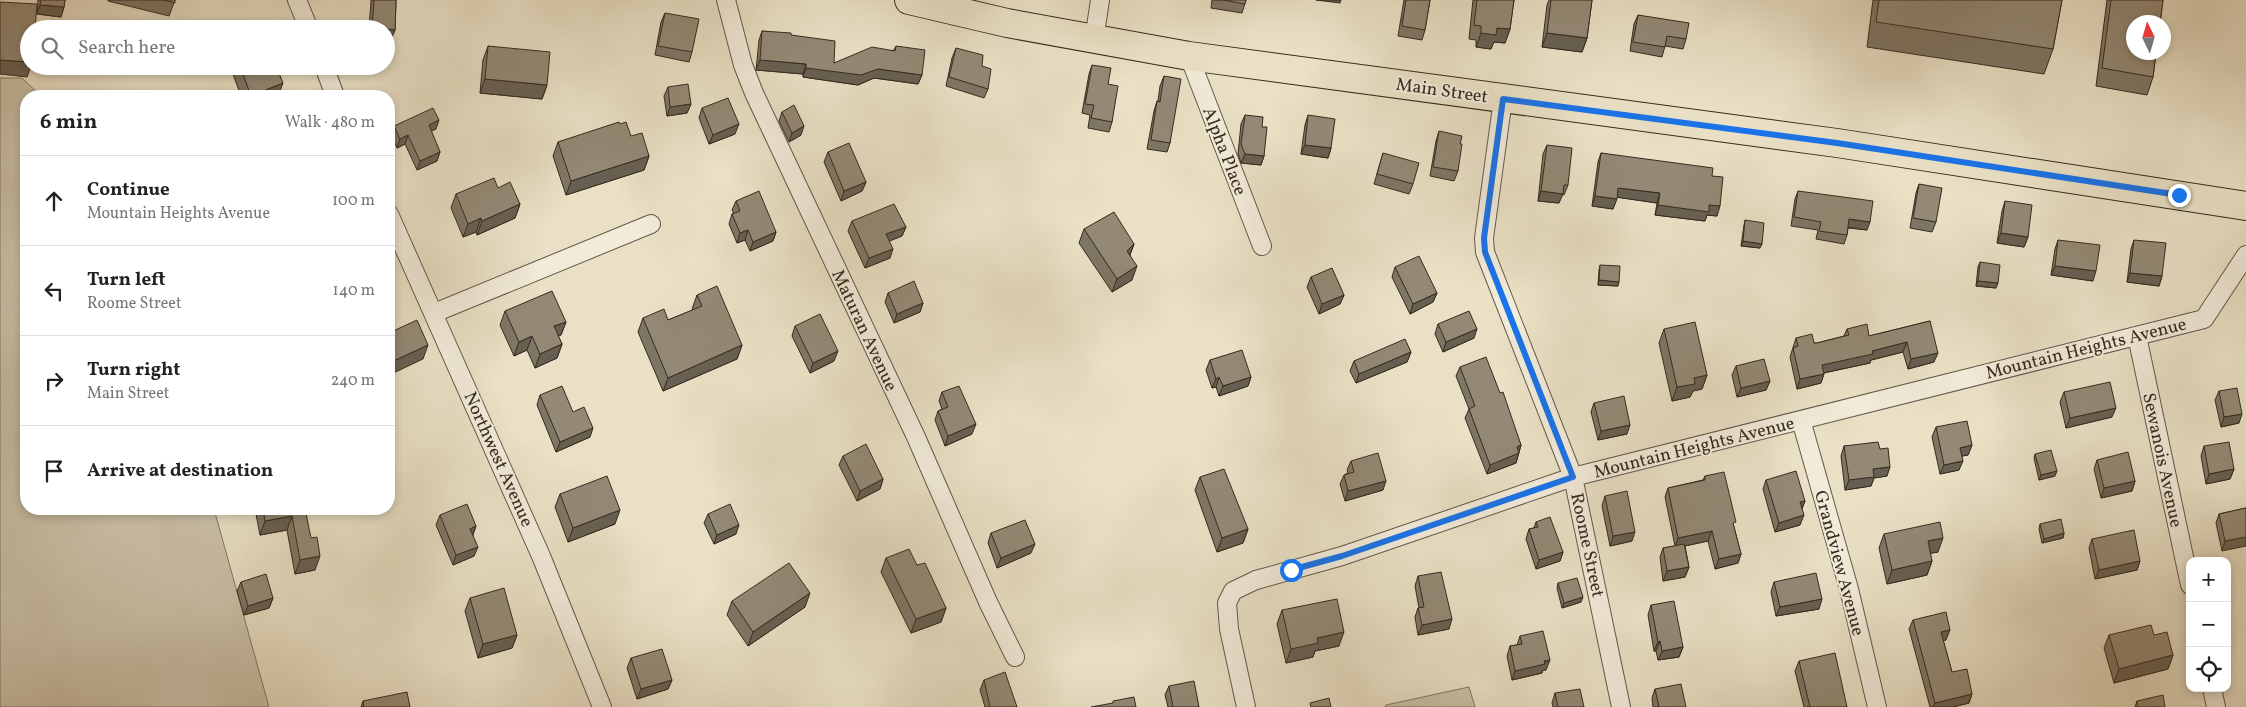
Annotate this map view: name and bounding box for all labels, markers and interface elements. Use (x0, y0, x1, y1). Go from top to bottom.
north arrow (2126, 15, 2171, 60)
search box (20, 20, 395, 75)
icon: search (38, 34, 66, 62)
text: Search here (78, 35, 175, 61)
street label: Main Street (1394, 73, 1489, 110)
street label: Alpha Place (1195, 104, 1252, 199)
text: 6 min (40, 108, 97, 137)
text: Walk · 480 m (285, 112, 375, 134)
text: Continue (87, 177, 170, 203)
route end (2168, 184, 2191, 207)
icon: ahead (40, 187, 68, 215)
text: 100 m (332, 190, 375, 212)
text: Mountain Heights Avenue (87, 203, 270, 225)
street label: Maturan Avenue (824, 266, 903, 396)
text: Turn left (87, 267, 166, 293)
icon: left (40, 277, 68, 305)
text: 140 m (333, 280, 375, 302)
text: Roome Street (87, 293, 182, 315)
street label: Mountain Heights Avenue (1983, 312, 2189, 386)
text: Turn right (87, 357, 180, 383)
icon: right (40, 367, 68, 395)
text: 240 m (331, 370, 375, 392)
text: Main Street (87, 383, 169, 405)
street label: Northwest Avenue (457, 388, 539, 531)
street label: Sewanois Avenue (2135, 391, 2188, 530)
street label: Mountain Heights Avenue (1591, 411, 1797, 485)
icon: arrive (40, 457, 68, 485)
text: Arrive at destination (87, 458, 273, 484)
street label: Grandview Avenue (1807, 488, 1870, 639)
street label: Roome Street (1563, 491, 1610, 600)
map controls (2186, 557, 2231, 692)
button: + (2186, 557, 2231, 602)
route start (1280, 559, 1303, 582)
button: − (2186, 602, 2231, 647)
button: locate (2186, 647, 2231, 692)

